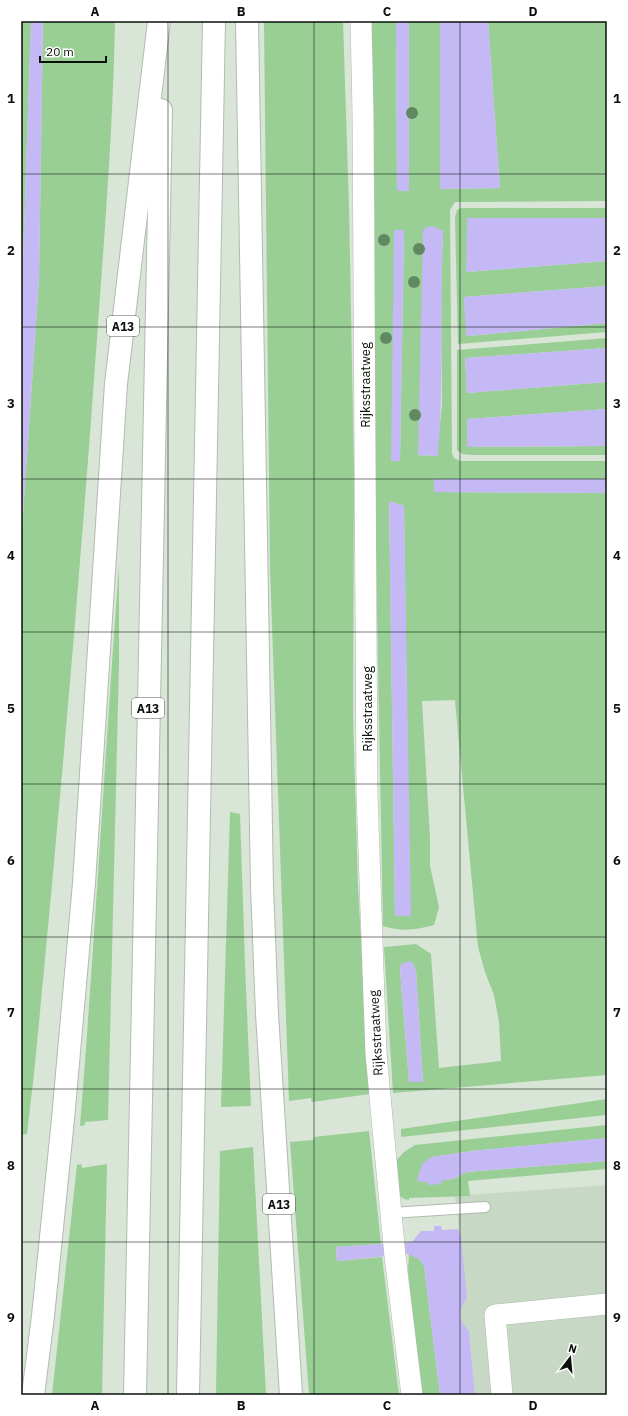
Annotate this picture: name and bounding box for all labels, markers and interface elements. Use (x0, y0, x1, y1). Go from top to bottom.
text: A (91, 3, 100, 20)
text: B (237, 3, 246, 20)
text: C (383, 3, 392, 20)
text: D (528, 3, 538, 20)
scale bar (40, 38, 106, 64)
text: 20 m (46, 44, 74, 59)
text: 1 (7, 90, 15, 107)
text: 1 (613, 90, 621, 107)
text: 2 (7, 242, 15, 259)
text: 2 (613, 242, 621, 259)
road number: A13 (107, 316, 139, 336)
street label: Rijksstraatweg (357, 342, 374, 428)
text: 3 (7, 395, 15, 412)
text: 3 (613, 395, 621, 412)
text: 4 (7, 547, 15, 564)
text: 4 (613, 547, 621, 564)
street label: Rijksstraatweg (359, 666, 376, 752)
road number: A13 (132, 698, 164, 718)
text: 5 (7, 700, 15, 717)
text: 5 (613, 700, 621, 717)
text: 6 (7, 852, 15, 869)
text: 6 (613, 852, 621, 869)
street label: Rijksstraatweg (365, 990, 387, 1076)
text: 7 (7, 1004, 15, 1021)
text: 7 (613, 1004, 621, 1021)
text: 8 (7, 1157, 15, 1174)
text: 8 (613, 1157, 621, 1174)
road number: A13 (263, 1194, 295, 1214)
text: 9 (7, 1309, 15, 1326)
text: 9 (613, 1309, 621, 1326)
north arrow (550, 1338, 590, 1378)
text: N (567, 1341, 579, 1356)
text: A (91, 1397, 100, 1414)
text: B (237, 1397, 246, 1414)
text: C (383, 1397, 392, 1414)
text: D (528, 1397, 538, 1414)

